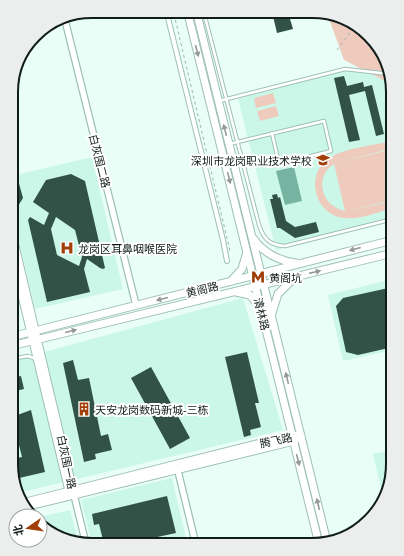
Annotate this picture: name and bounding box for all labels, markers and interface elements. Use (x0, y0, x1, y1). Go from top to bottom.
one-way arrow (195, 45, 201, 58)
one-way arrow (222, 124, 228, 137)
street label: 白灰围二路 (86, 133, 114, 189)
school or university icon: 深圳市龙岗职业技术学校 (315, 152, 331, 168)
place label: 深圳市龙岗职业技术学校 (191, 153, 312, 168)
one-way arrow (226, 171, 232, 184)
hospital icon: 龙岗区耳鼻咽喉医院 (59, 240, 75, 256)
place label: 龙岗区耳鼻咽喉医院 (78, 241, 177, 256)
one-way arrow (349, 247, 361, 253)
metro station icon: 黄阁坑 (250, 269, 266, 285)
one-way arrow (309, 269, 321, 275)
place label: 黄阁坑 (269, 270, 302, 285)
street label: 黄阁路 (184, 278, 220, 300)
one-way arrow (156, 296, 168, 302)
street label: 清林路 (251, 296, 273, 332)
one-way arrow (65, 328, 77, 334)
one-way arrow (283, 371, 289, 384)
building icon: 天安龙岗数码新城-三栋 (76, 401, 92, 417)
place label: 天安龙岗数码新城-三栋 (95, 402, 209, 417)
street label: 腾飞路 (258, 429, 294, 451)
street label: 白灰围一路 (54, 434, 80, 490)
one-way arrow (296, 454, 302, 466)
one-way arrow (315, 498, 321, 510)
north arrow (8, 508, 48, 548)
text: 北 (9, 523, 26, 537)

